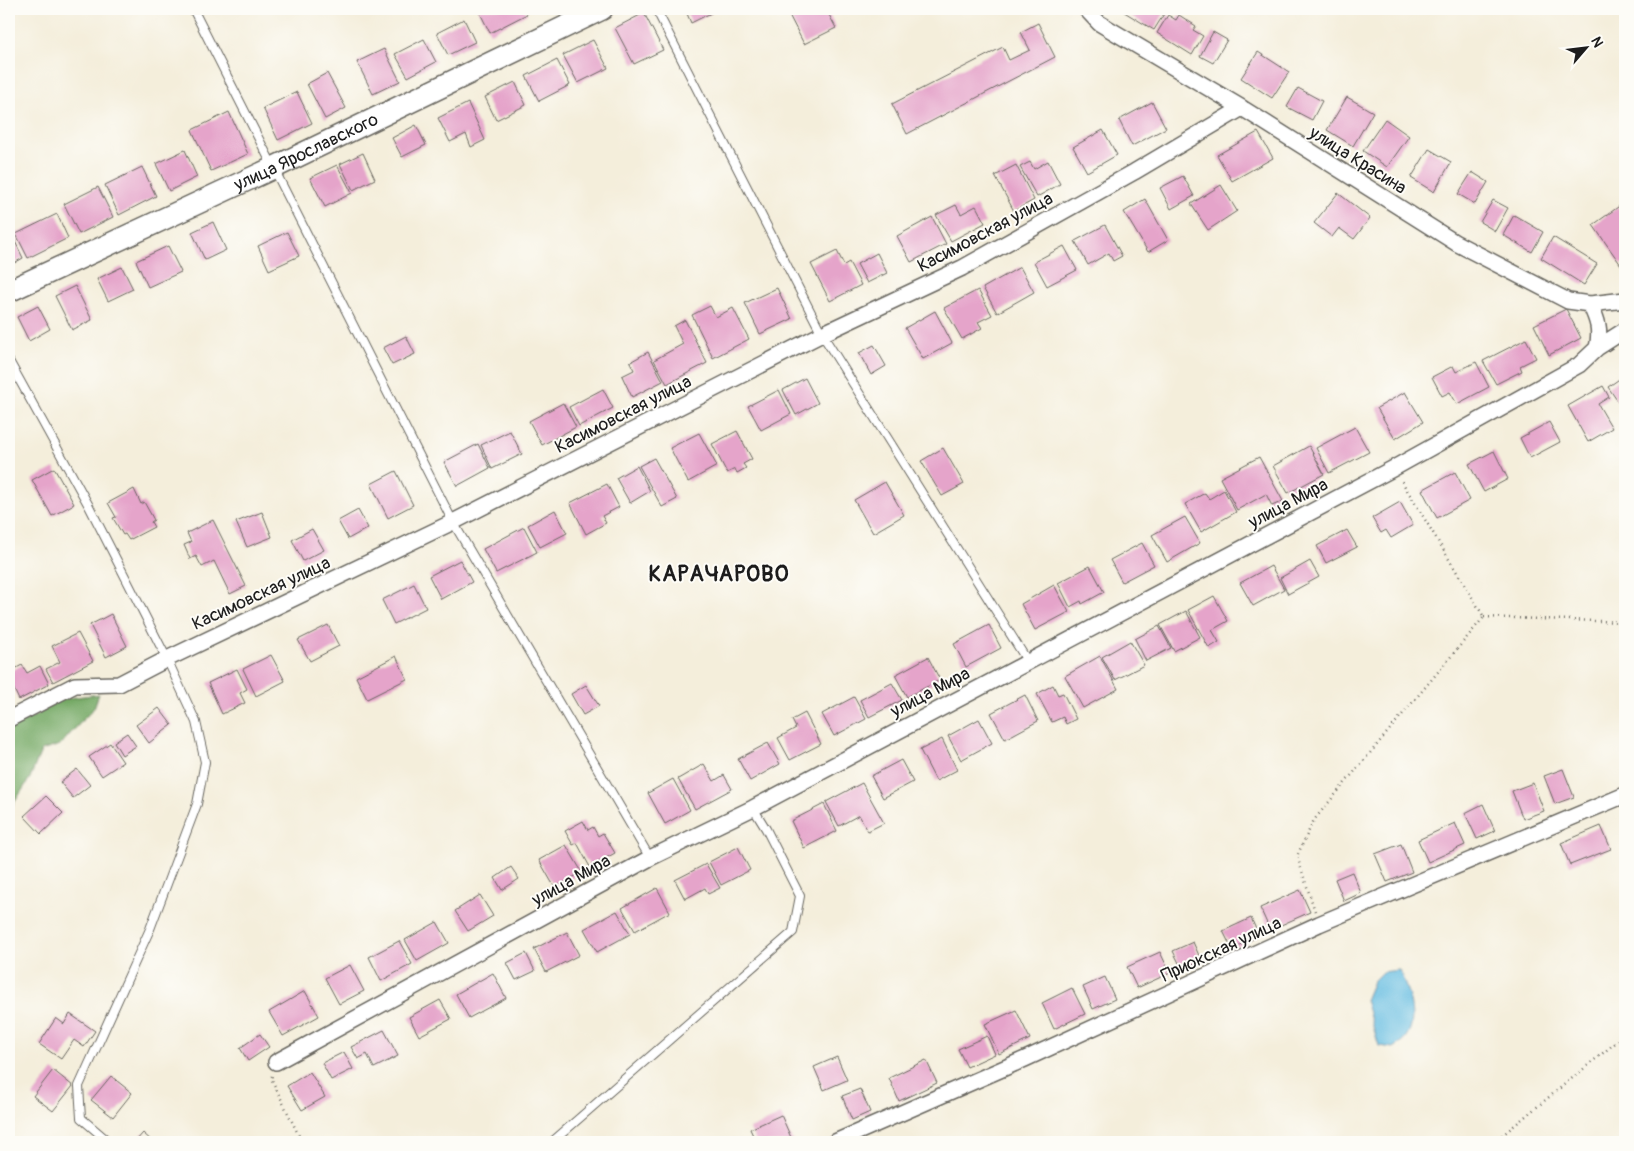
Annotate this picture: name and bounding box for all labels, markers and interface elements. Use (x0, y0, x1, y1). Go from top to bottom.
north arrow (1562, 22, 1612, 72)
text: N (1587, 34, 1607, 50)
street label: улица Ярославского (230, 108, 382, 197)
street label: улица Красина (1304, 121, 1411, 199)
street label: Касимовская улица (914, 187, 1057, 278)
street label: Касимовская улица (551, 370, 695, 459)
street label: улица Мира (1244, 473, 1332, 534)
street label: Касимовская улица (188, 551, 334, 636)
district label: КАРАЧАРОВО (649, 560, 789, 588)
street label: улица Мира (886, 662, 974, 723)
street label: улица Мира (527, 849, 615, 912)
street label: Приокская улица (1157, 912, 1285, 987)

